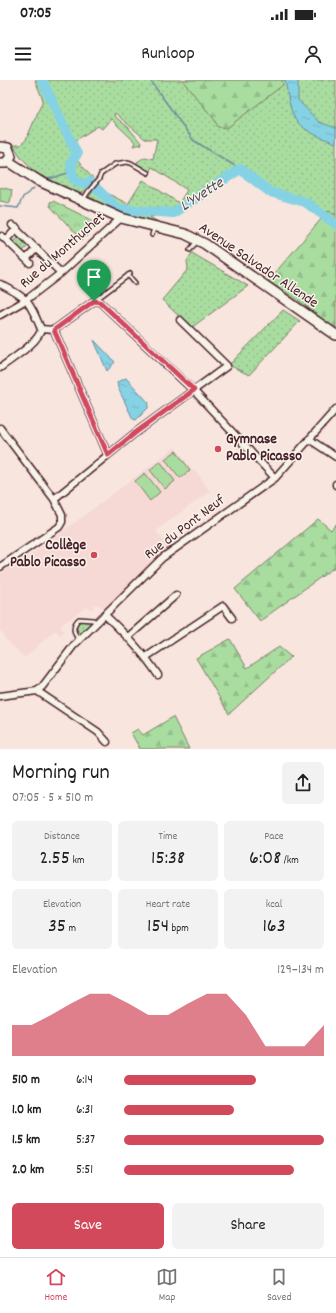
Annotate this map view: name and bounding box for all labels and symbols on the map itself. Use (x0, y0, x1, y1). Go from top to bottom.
water label: L'Yvette (176, 172, 229, 218)
street label: Rue du Monthuchet (15, 207, 111, 294)
street label: Avenue Salvador Allende (194, 218, 323, 315)
pin (77, 260, 111, 301)
place label: Gymnase Pablo Picasso (226, 429, 302, 468)
marker: Gymnase Pablo Picasso (213, 444, 223, 454)
street label: Rue du Pont Neuf (140, 490, 230, 566)
place label: Collège Pablo Picasso (10, 535, 86, 574)
marker: Collège Pablo Picasso (89, 550, 99, 560)

